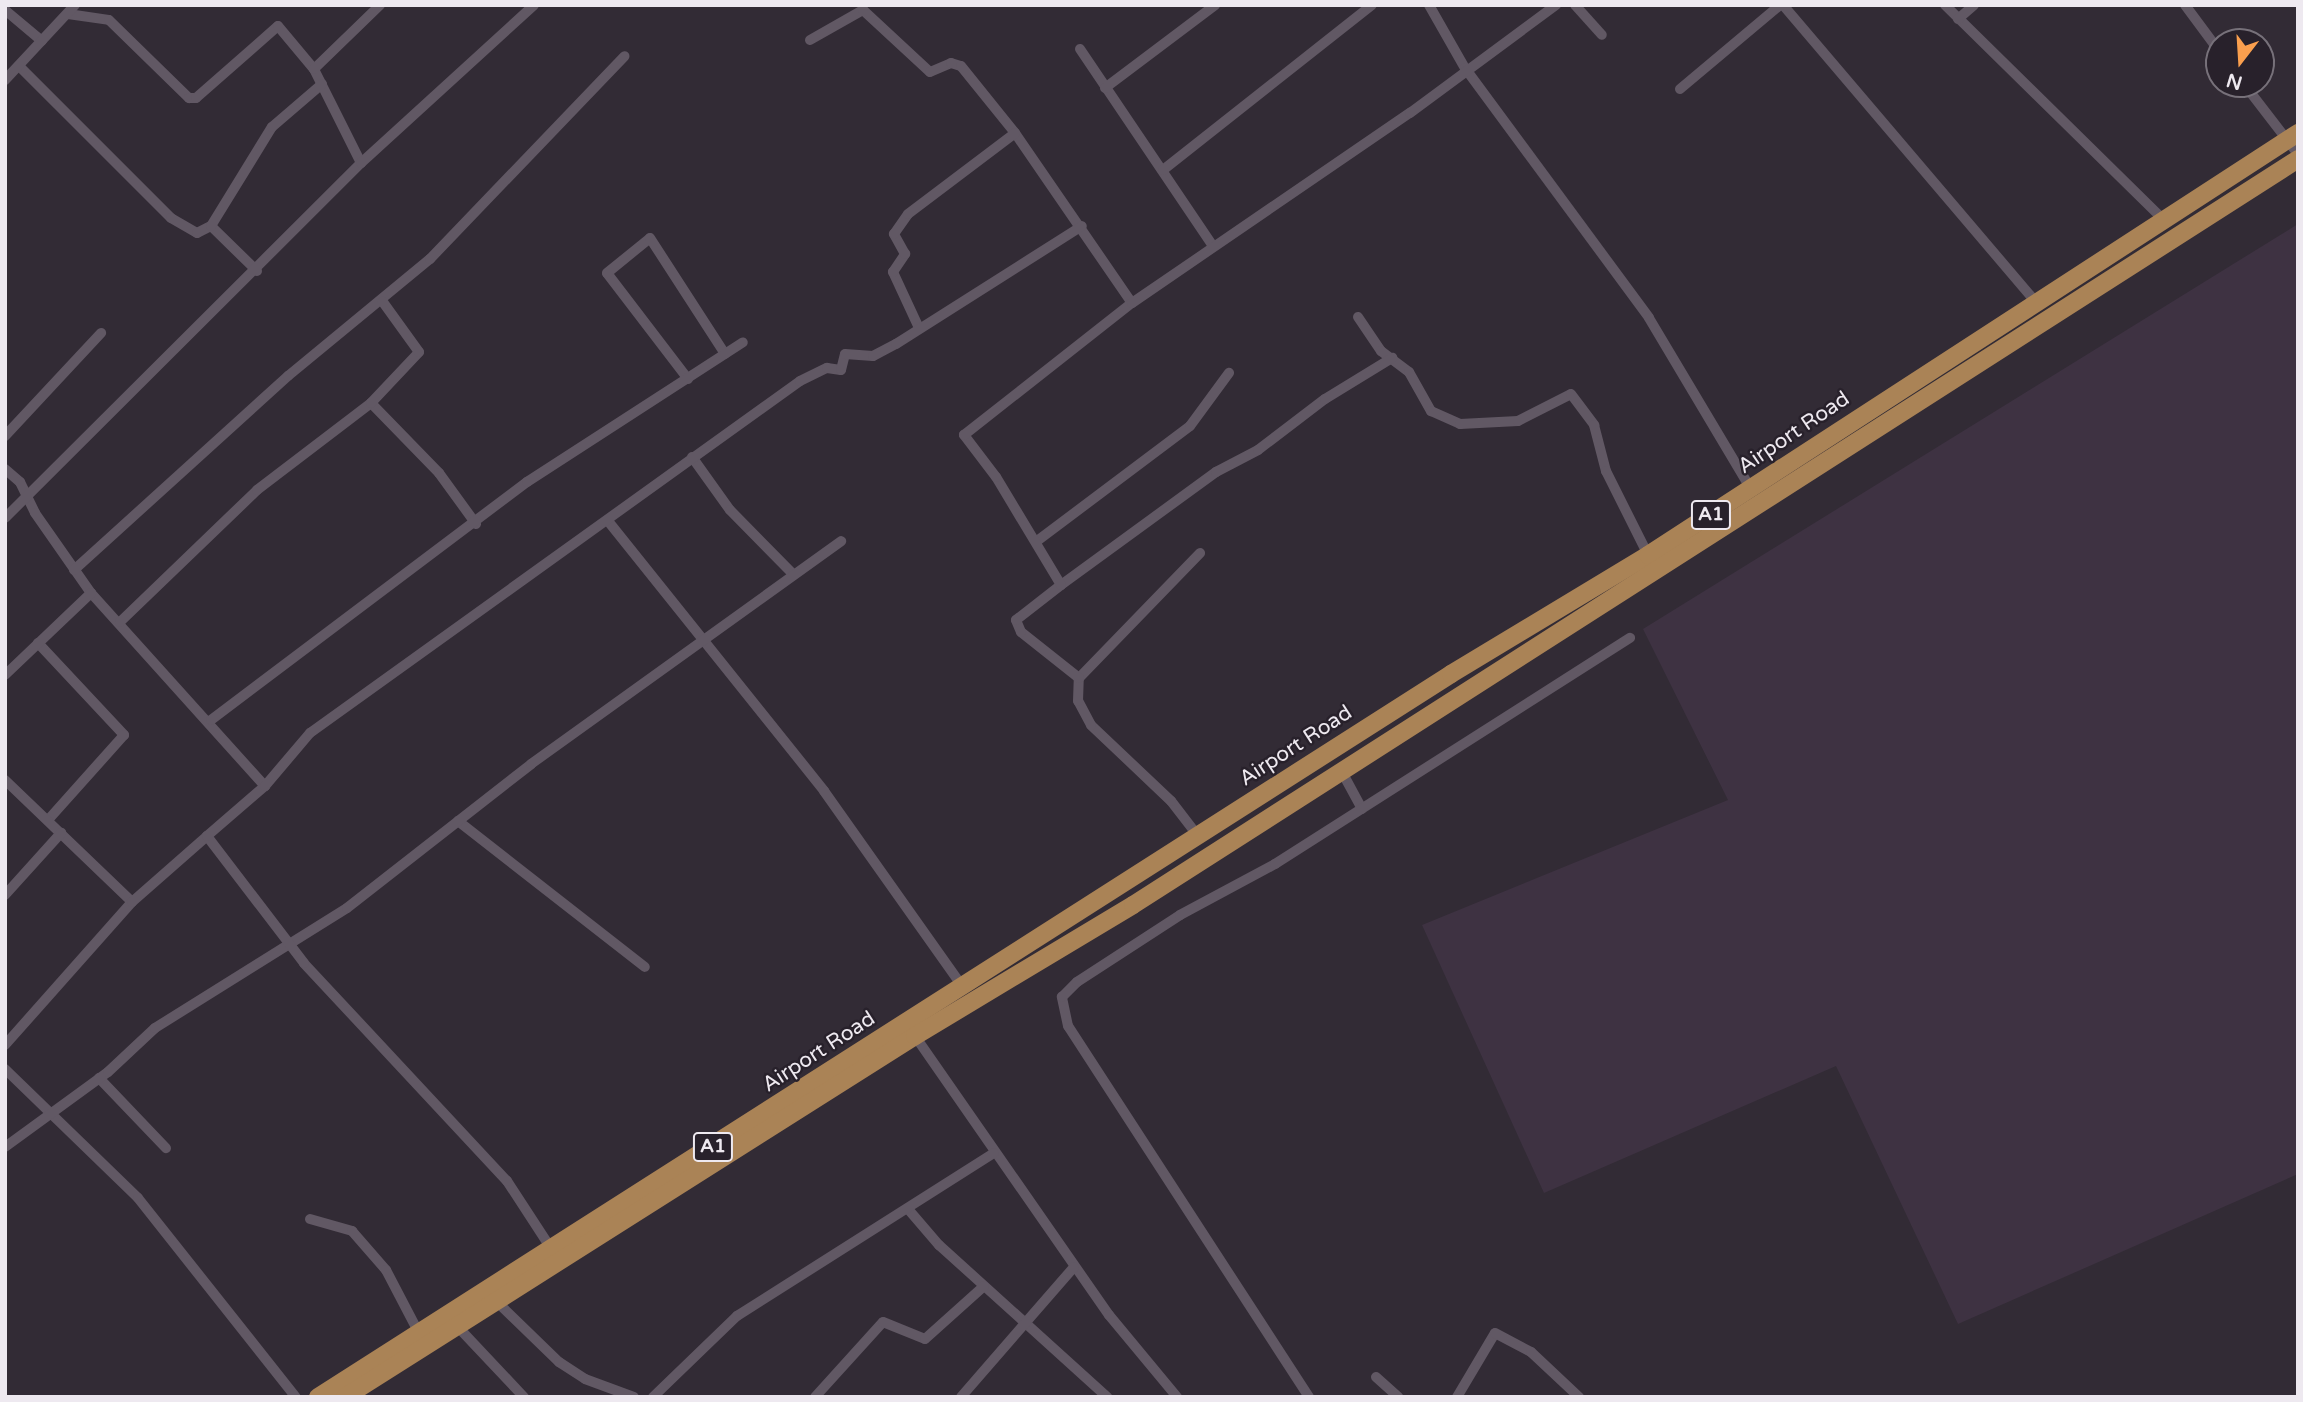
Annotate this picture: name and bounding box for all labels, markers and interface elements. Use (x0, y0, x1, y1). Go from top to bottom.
north arrow (2205, 28, 2275, 98)
text: N (2224, 68, 2245, 94)
street label: Airport Road (1733, 386, 1855, 480)
road number: A1 (1690, 500, 1732, 530)
street label: Airport Road (1235, 700, 1357, 792)
street label: Airport Road (758, 1006, 880, 1098)
road number: A1 (692, 1132, 734, 1162)

